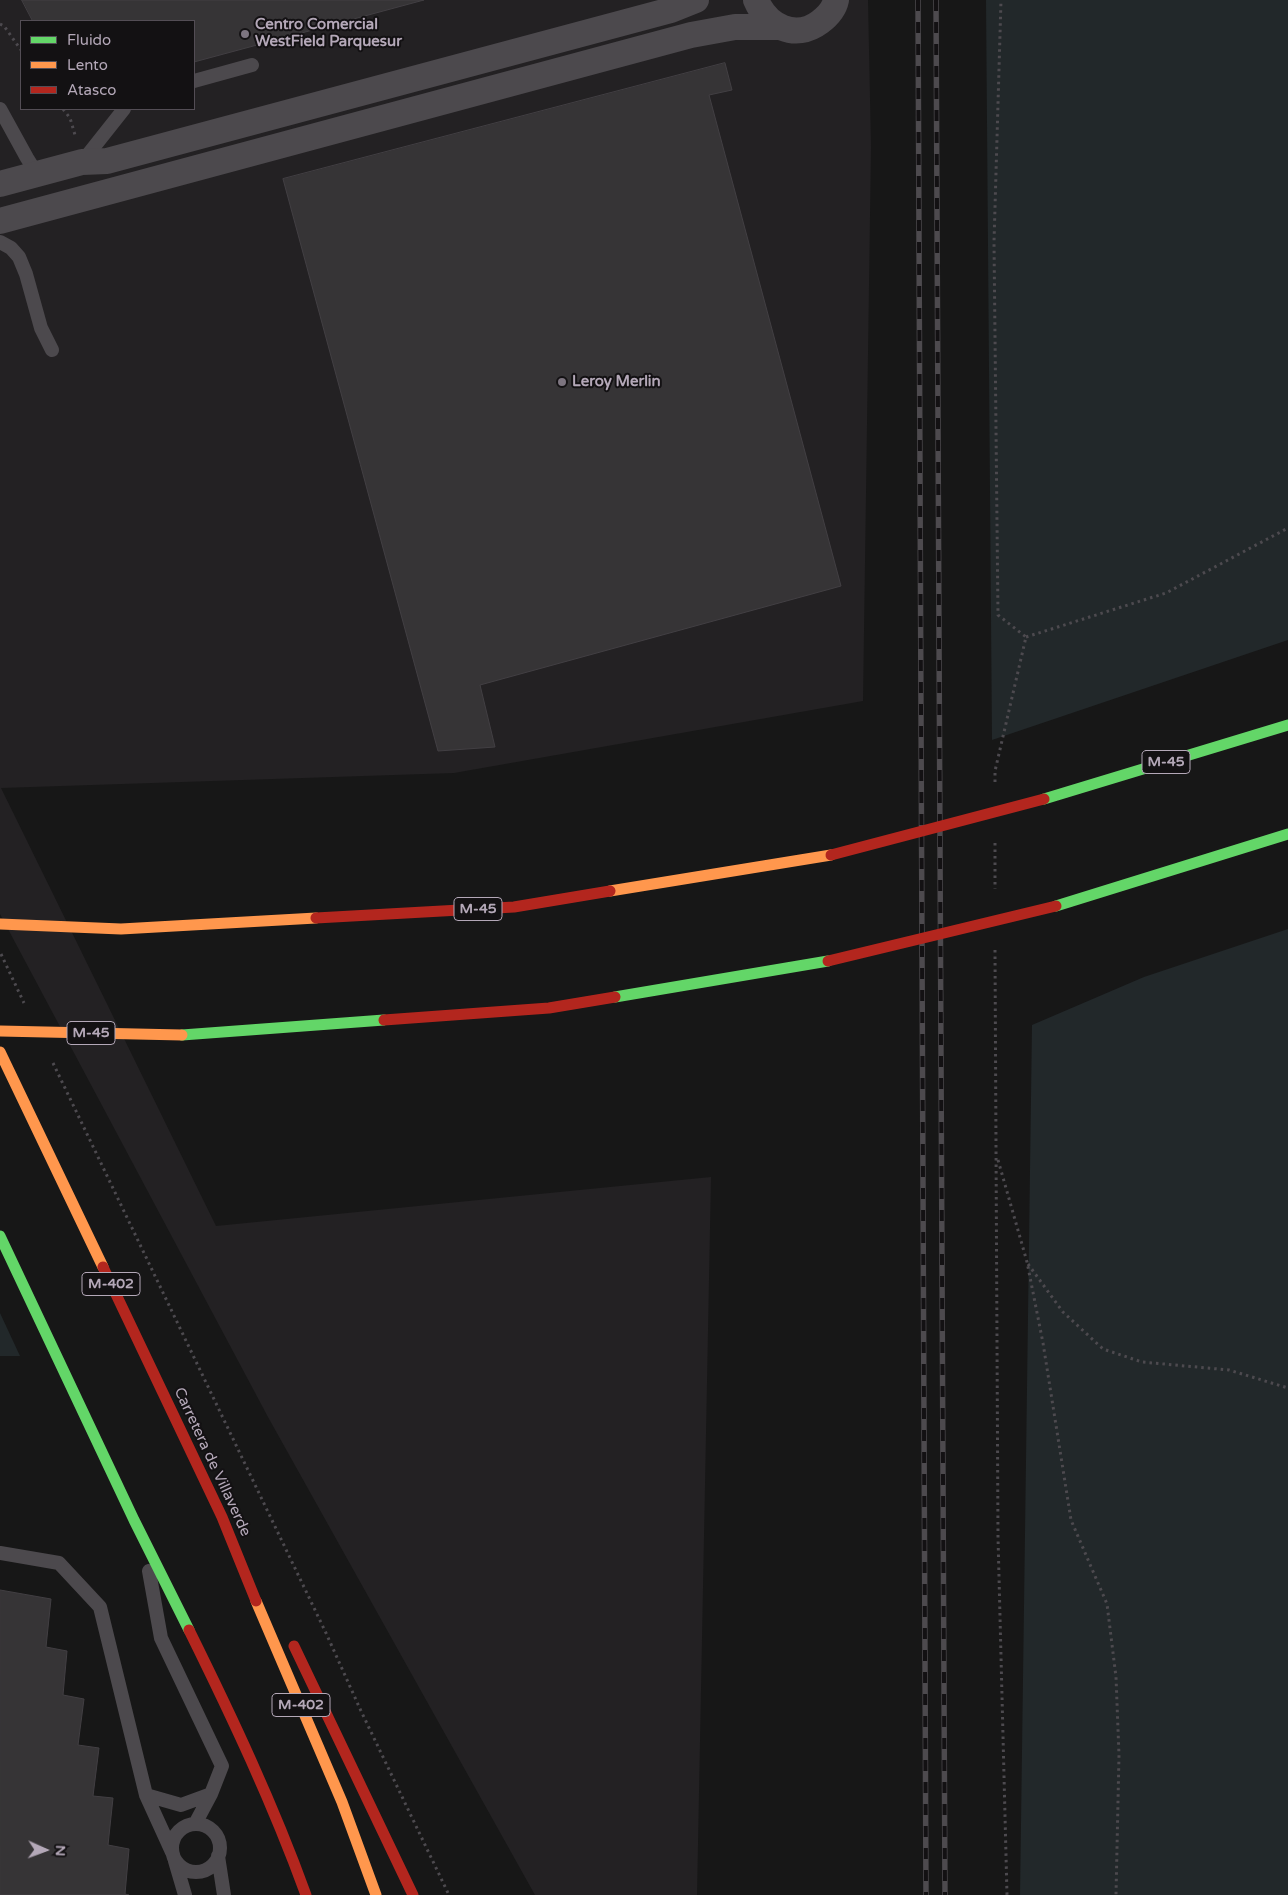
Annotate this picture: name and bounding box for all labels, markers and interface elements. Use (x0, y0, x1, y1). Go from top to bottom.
place label: Centro Comercial WestField Parquesur (255, 16, 402, 51)
legend (20, 20, 195, 110)
marker: Centro Comercial WestField Parquesur (239, 28, 251, 40)
text: Fluido (67, 31, 111, 49)
text: Lento (67, 56, 108, 74)
text: Atasco (67, 81, 116, 99)
place label: Leroy Merlin (572, 373, 661, 391)
marker: Leroy Merlin (556, 376, 568, 388)
road number: M-45 (1142, 750, 1190, 774)
road number: M-45 (454, 898, 502, 921)
road number: M-45 (67, 1021, 115, 1044)
road number: M-402 (82, 1272, 140, 1296)
street label: Carretera de Villaverde (170, 1385, 254, 1539)
road number: M-402 (272, 1694, 330, 1716)
north arrow (20, 1825, 70, 1875)
text: N (52, 1845, 69, 1856)

